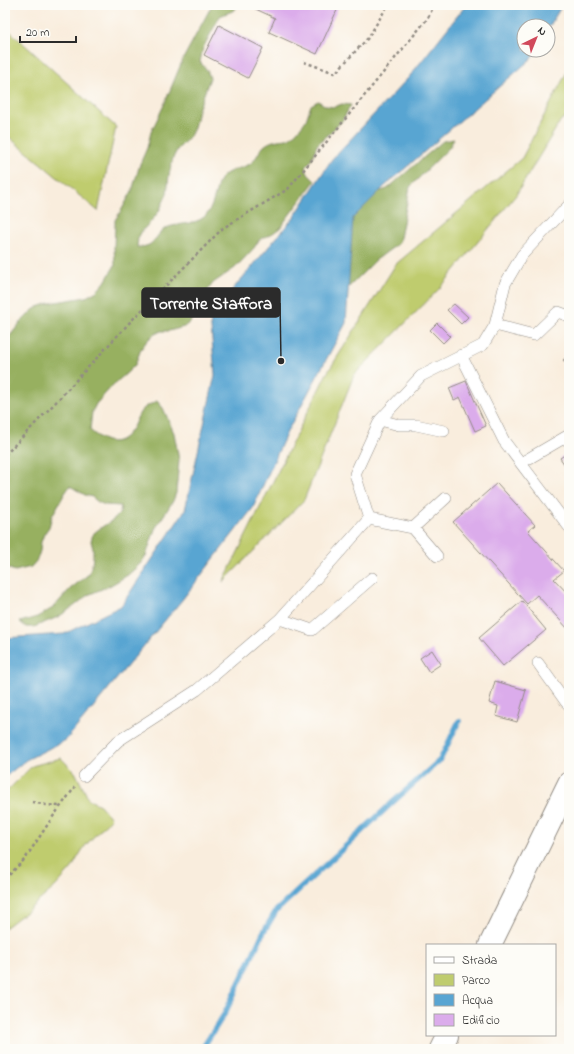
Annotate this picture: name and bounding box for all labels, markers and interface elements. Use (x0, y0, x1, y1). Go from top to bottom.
scale bar (20, 18, 76, 44)
north arrow (516, 18, 556, 58)
text: N (534, 23, 550, 40)
text: 20 m (26, 24, 49, 42)
callout: Torrente Staffora (142, 288, 280, 317)
text: Torrente Staffora (150, 292, 272, 317)
legend (426, 944, 556, 1036)
text: Strada (462, 952, 497, 970)
text: Parco (462, 972, 490, 990)
text: Acqua (462, 992, 493, 1010)
text: Edificio (462, 1012, 500, 1030)

